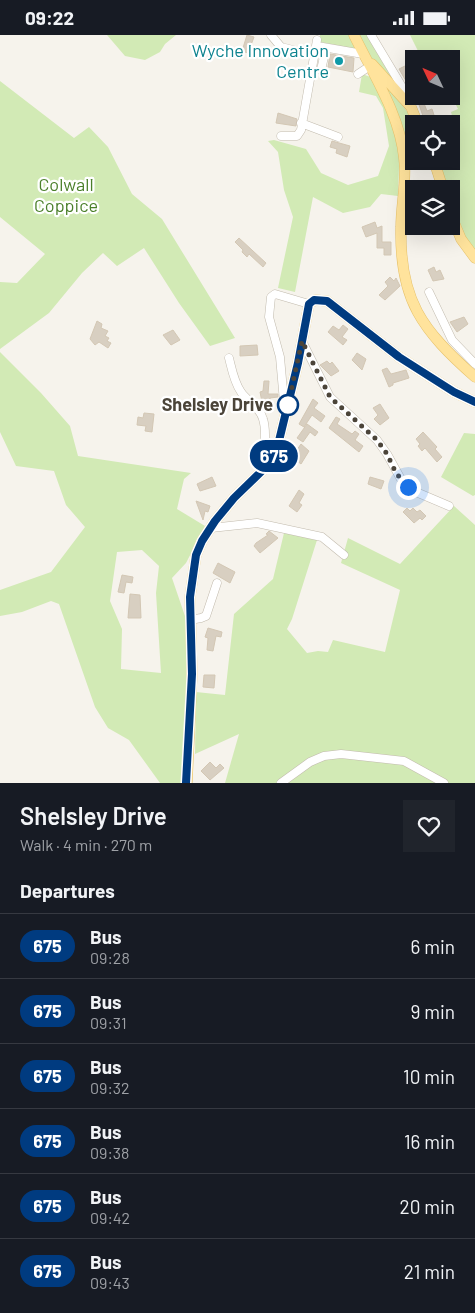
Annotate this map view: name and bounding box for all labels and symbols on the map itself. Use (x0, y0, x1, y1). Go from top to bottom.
place label: Wyche Innovation Centre (192, 39, 329, 82)
north arrow (405, 50, 460, 105)
marker: Wyche Innovation Centre (333, 55, 345, 67)
park label: Colwall Coppice (34, 173, 98, 216)
place label: Shelsley Drive (162, 393, 273, 415)
marker: Shelsley Drive (277, 394, 299, 416)
line badge: 675 (245, 440, 303, 472)
your location (396, 475, 421, 500)

